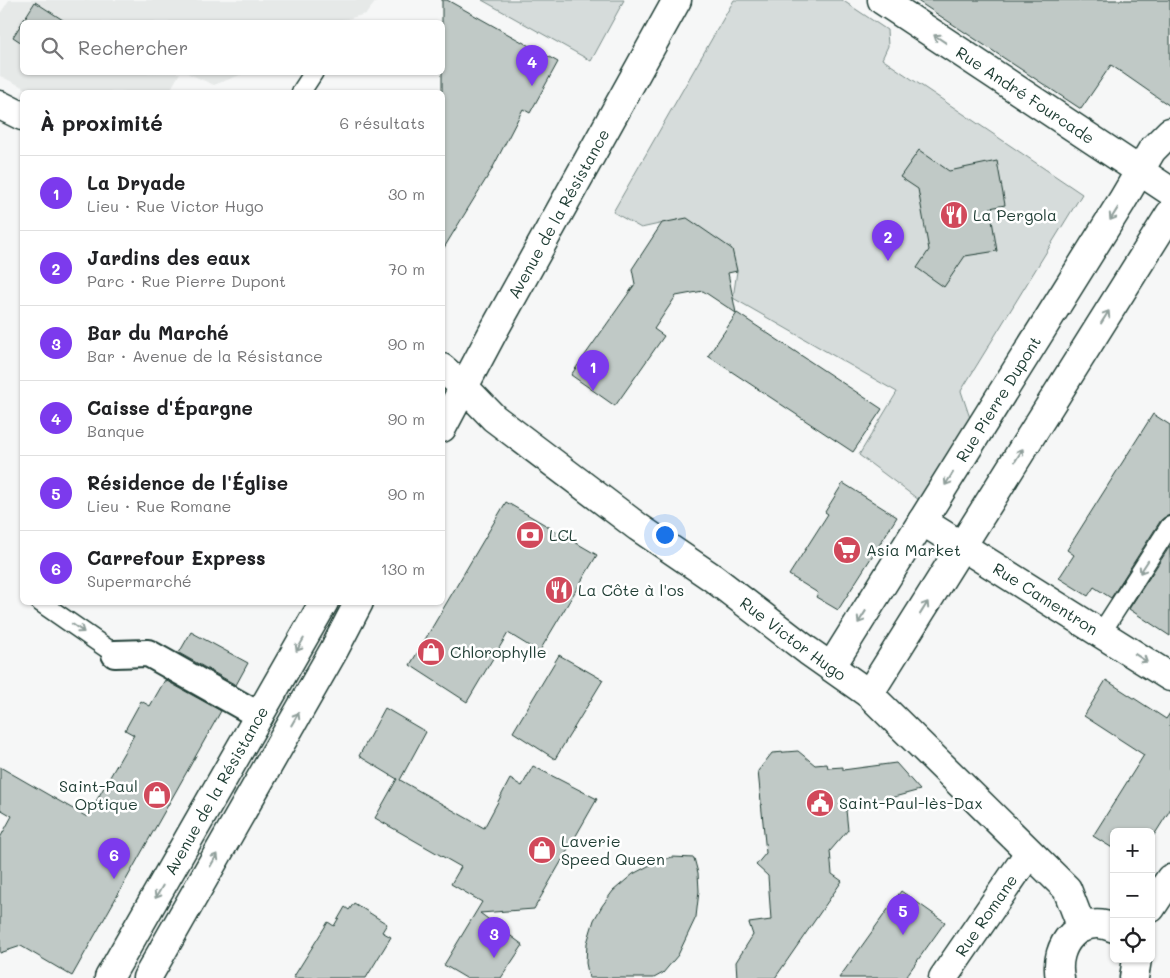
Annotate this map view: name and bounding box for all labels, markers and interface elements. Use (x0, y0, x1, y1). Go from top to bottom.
search box (20, 20, 445, 75)
icon: search (38, 34, 66, 62)
one-way arrow (933, 34, 947, 44)
text: Rechercher (78, 35, 188, 60)
street label: Rue André Fourcade (952, 41, 1099, 148)
pin: 4 (516, 45, 548, 86)
text: À proximité (40, 109, 163, 136)
text: 6 résultats (340, 112, 425, 133)
street label: Avenue de la Résistance (503, 125, 614, 302)
text: La Dryade (87, 170, 185, 195)
text: 1 (52, 183, 60, 204)
text: 30 m (388, 183, 425, 204)
text: Lieu · Rue Victor Hugo (87, 195, 263, 216)
restaurant icon: La Pergola (939, 200, 969, 230)
place label: La Pergola (973, 204, 1057, 225)
one-way arrow (1109, 207, 1119, 221)
pin: 2 (872, 220, 904, 261)
text: Jardins des eaux (87, 245, 251, 270)
text: 2 (52, 258, 60, 279)
text: 70 m (388, 258, 425, 279)
text: Parc · Rue Pierre Dupont (87, 270, 286, 291)
one-way arrow (1101, 310, 1111, 324)
text: Bar du Marché (87, 320, 229, 345)
street label: Rue Pierre Dupont (951, 332, 1045, 466)
text: 3 (51, 333, 61, 354)
text: 90 m (388, 333, 425, 354)
text: Bar · Avenue de la Résistance (87, 345, 323, 366)
pin: 1 (577, 350, 609, 391)
text: Caisse d'Épargne (87, 395, 253, 420)
text: 4 (51, 408, 61, 429)
text: 90 m (388, 408, 425, 429)
text: Banque (87, 420, 145, 441)
one-way arrow (1015, 448, 1025, 462)
text: Résidence de l'Église (87, 470, 288, 495)
one-way arrow (943, 472, 953, 486)
text: 5 (51, 483, 61, 504)
text: 90 m (388, 483, 425, 504)
text: Lieu · Rue Romane (87, 495, 231, 516)
bank icon: LCL (515, 520, 545, 550)
your location (652, 522, 678, 548)
place label: LCL (549, 524, 578, 545)
supermarket icon: Asia Market (832, 535, 862, 565)
place label: Asia Market (866, 539, 961, 560)
text: Carrefour Express (87, 545, 266, 570)
street label: Rue Camentron (989, 557, 1102, 639)
text: 6 (51, 558, 61, 579)
text: 130 m (381, 558, 425, 579)
one-way arrow (1138, 560, 1149, 574)
text: Supermarché (87, 570, 192, 591)
restaurant icon: La Côte à l'os (544, 575, 574, 605)
place label: La Côte à l'os (578, 579, 684, 600)
street label: Rue Victor Hugo (736, 592, 851, 685)
one-way arrow (919, 602, 929, 616)
one-way arrow (857, 609, 867, 623)
one-way arrow (71, 623, 85, 633)
one-way arrow (295, 637, 305, 652)
shop icon: Chlorophylle (416, 637, 446, 667)
place label: Chlorophylle (450, 641, 547, 662)
one-way arrow (1133, 654, 1147, 664)
street label: Avenue de la Résistance (159, 702, 272, 878)
one-way arrow (290, 711, 300, 726)
place label: Saint-Paul Optique (59, 775, 138, 814)
shop icon: Saint-Paul Optique (142, 780, 172, 810)
public building icon: Saint-Paul-lès-Dax (805, 788, 835, 818)
place label: Saint-Paul-lès-Dax (839, 792, 983, 813)
map controls (1110, 828, 1155, 963)
button: + (1110, 828, 1155, 873)
place label: Laverie Speed Queen (561, 830, 665, 869)
shop icon: Laverie Speed Queen (527, 835, 557, 865)
pin: 6 (98, 838, 130, 879)
one-way arrow (210, 853, 220, 867)
street label: Rue Romane (950, 870, 1021, 960)
button: − (1110, 873, 1155, 918)
one-way arrow (153, 884, 163, 899)
pin: 5 (887, 894, 919, 935)
pin: 3 (478, 917, 510, 958)
button: locate (1110, 918, 1155, 963)

